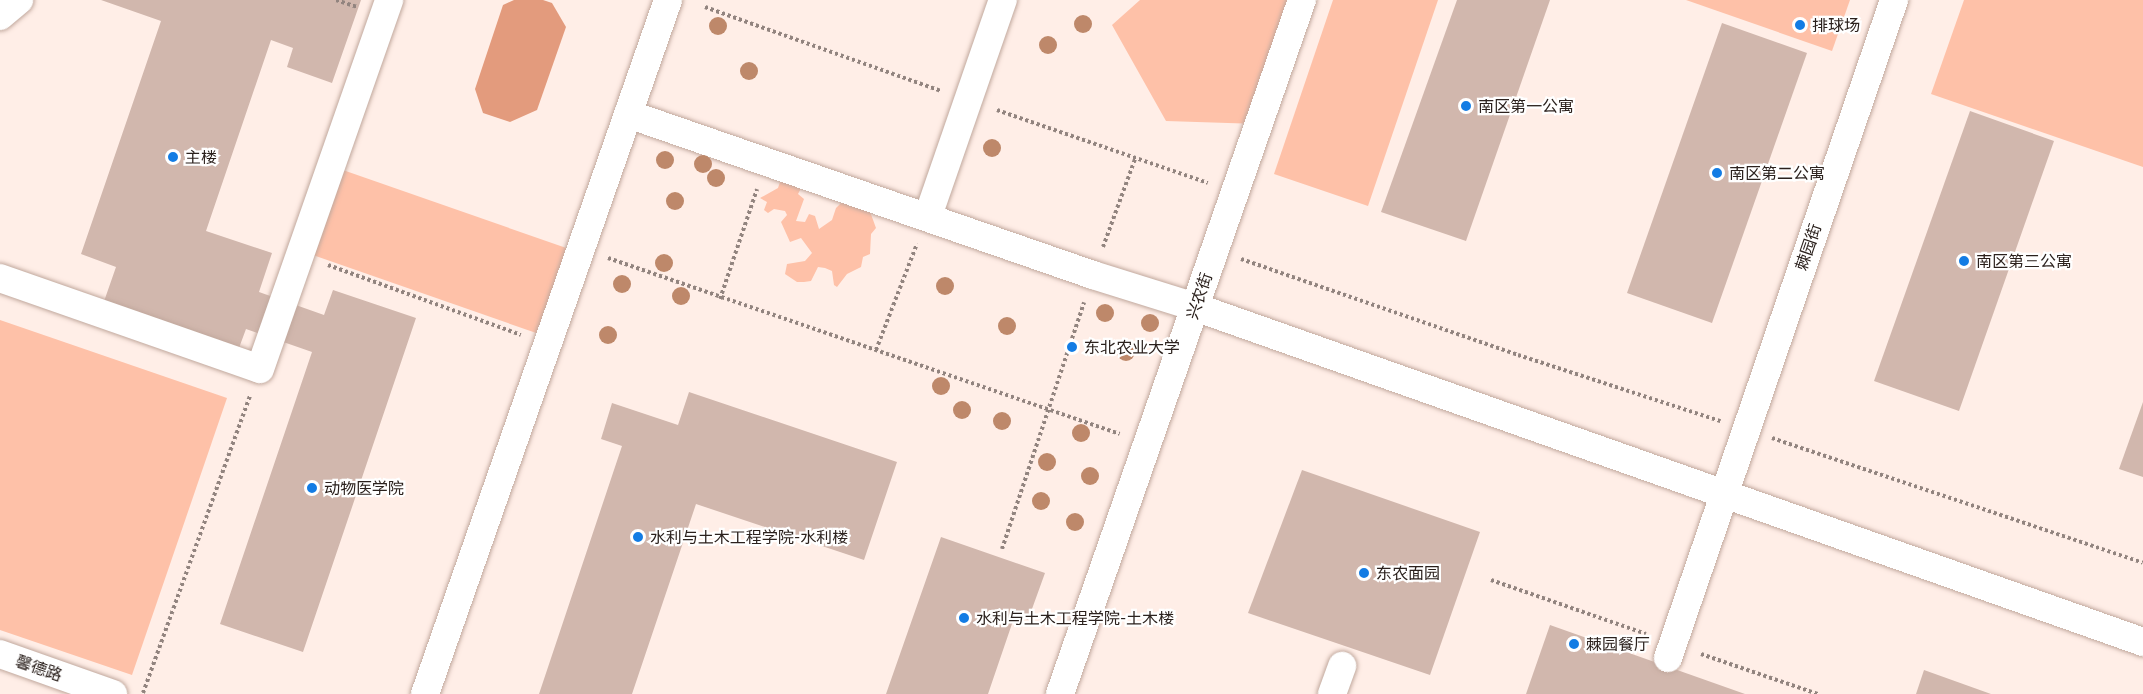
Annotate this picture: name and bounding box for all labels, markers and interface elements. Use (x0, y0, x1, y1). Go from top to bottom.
place label: 排球场 (1812, 15, 1860, 35)
marker: 排球场 (1793, 18, 1807, 32)
place label: 南区第一公寓 (1478, 96, 1574, 116)
marker: 南区第一公寓 (1459, 99, 1473, 113)
place label: 主楼 (185, 147, 217, 167)
marker: 主楼 (166, 150, 180, 164)
place label: 南区第二公寓 (1729, 163, 1825, 183)
marker: 南区第二公寓 (1710, 166, 1724, 180)
street label: 棘园街 (1791, 221, 1825, 273)
place label: 南区第三公寓 (1976, 251, 2072, 271)
marker: 南区第三公寓 (1957, 254, 1971, 268)
street label: 兴农街 (1182, 270, 1216, 322)
place label: 东北农业大学 (1084, 337, 1180, 357)
marker: 东北农业大学 (1065, 340, 1079, 354)
place label: 动物医学院 (324, 478, 404, 498)
marker: 动物医学院 (305, 481, 319, 495)
place label: 水利与土木工程学院-水利楼 (650, 527, 848, 547)
marker: 水利与土木工程学院-水利楼 (631, 530, 645, 544)
place label: 东农面园 (1376, 563, 1440, 583)
marker: 东农面园 (1357, 566, 1371, 580)
place label: 水利与土木工程学院-土木楼 (976, 608, 1174, 628)
marker: 水利与土木工程学院-土木楼 (957, 611, 971, 625)
place label: 棘园餐厅 (1586, 634, 1650, 654)
marker: 棘园餐厅 (1567, 637, 1581, 651)
street label: 馨德路 (13, 651, 65, 685)

